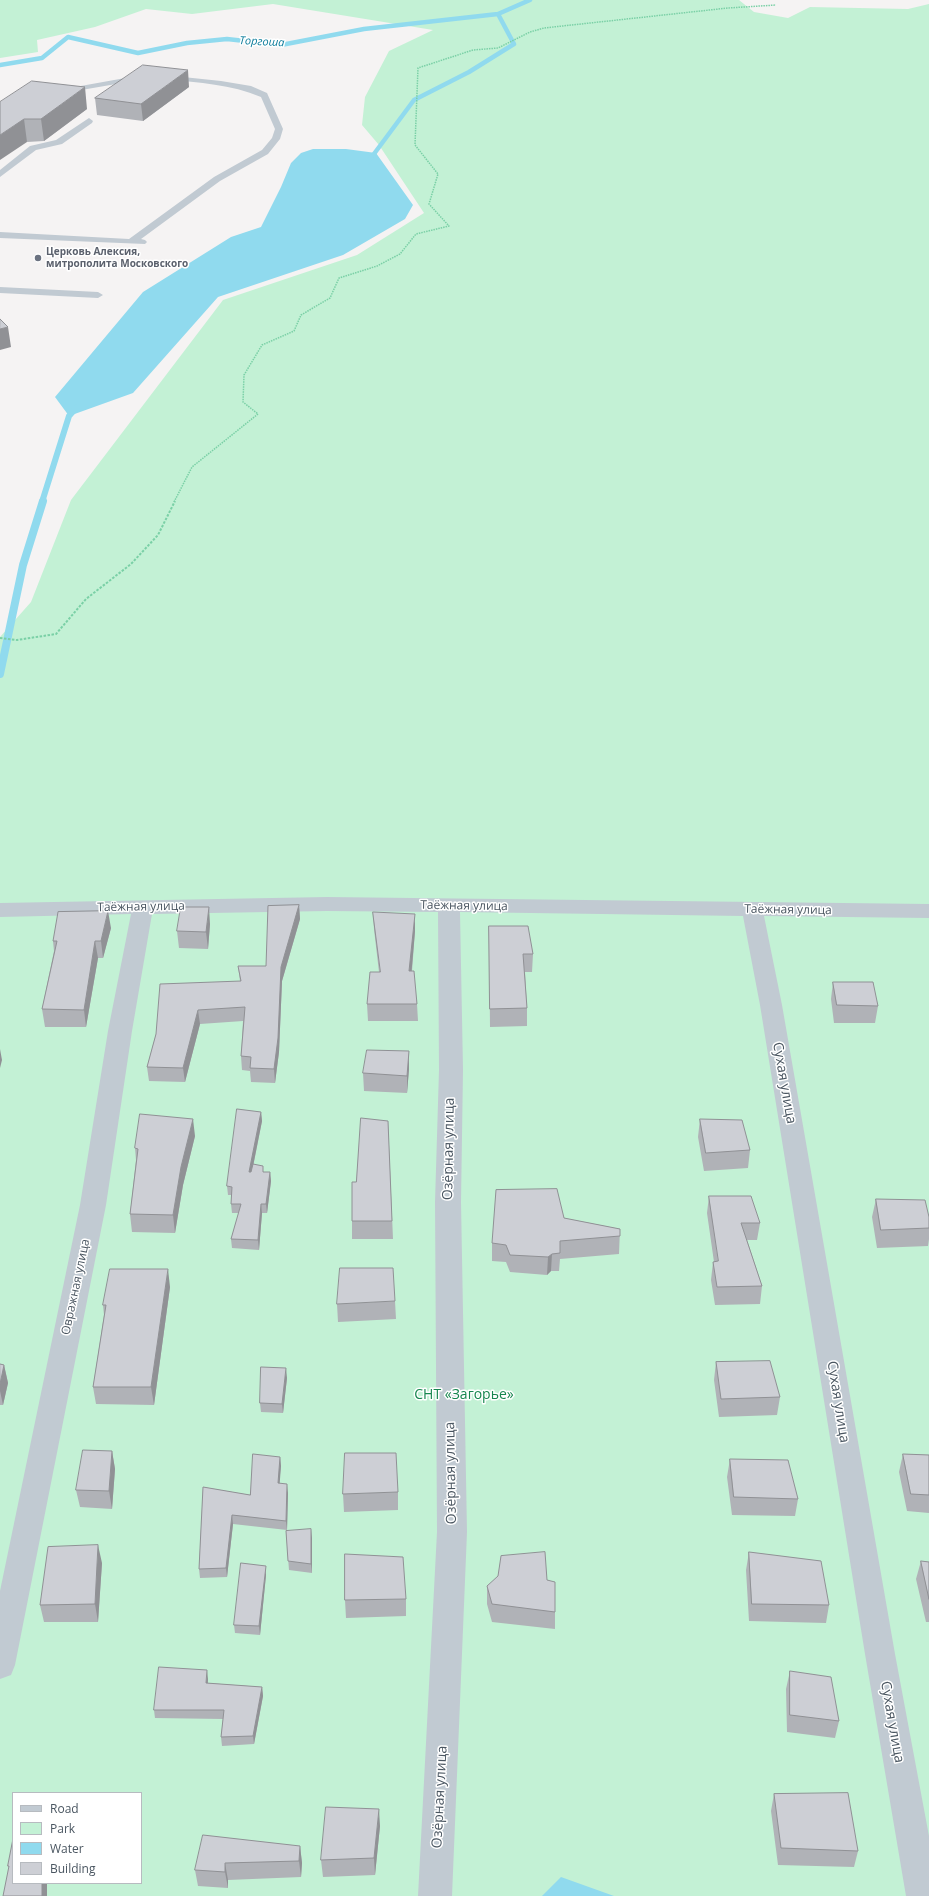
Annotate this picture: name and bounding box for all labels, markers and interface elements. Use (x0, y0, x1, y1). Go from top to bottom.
water label: Торгоша (239, 34, 285, 50)
place label: Церковь Алексия, митрополита Московского (46, 246, 188, 270)
marker: Церковь Алексия, митрополита Московского (33, 253, 43, 263)
street label: Таёжная улица (420, 898, 508, 914)
street label: Таёжная улица (97, 899, 185, 915)
street label: Таёжная улица (744, 902, 832, 918)
street label: Сухая улица (769, 1041, 799, 1125)
street label: Озёрная улица (440, 1098, 458, 1200)
street label: Овражная улица (59, 1238, 93, 1336)
street label: Сухая улица (823, 1360, 853, 1444)
park label: СНТ «Загорье» (414, 1387, 514, 1403)
street label: Озёрная улица (442, 1422, 460, 1524)
street label: Сухая улица (877, 1680, 907, 1764)
street label: Озёрная улица (429, 1745, 451, 1849)
legend (12, 1792, 142, 1884)
text: Road (50, 1800, 79, 1817)
text: Park (50, 1820, 75, 1837)
text: Water (50, 1840, 84, 1857)
text: Building (50, 1860, 95, 1877)

